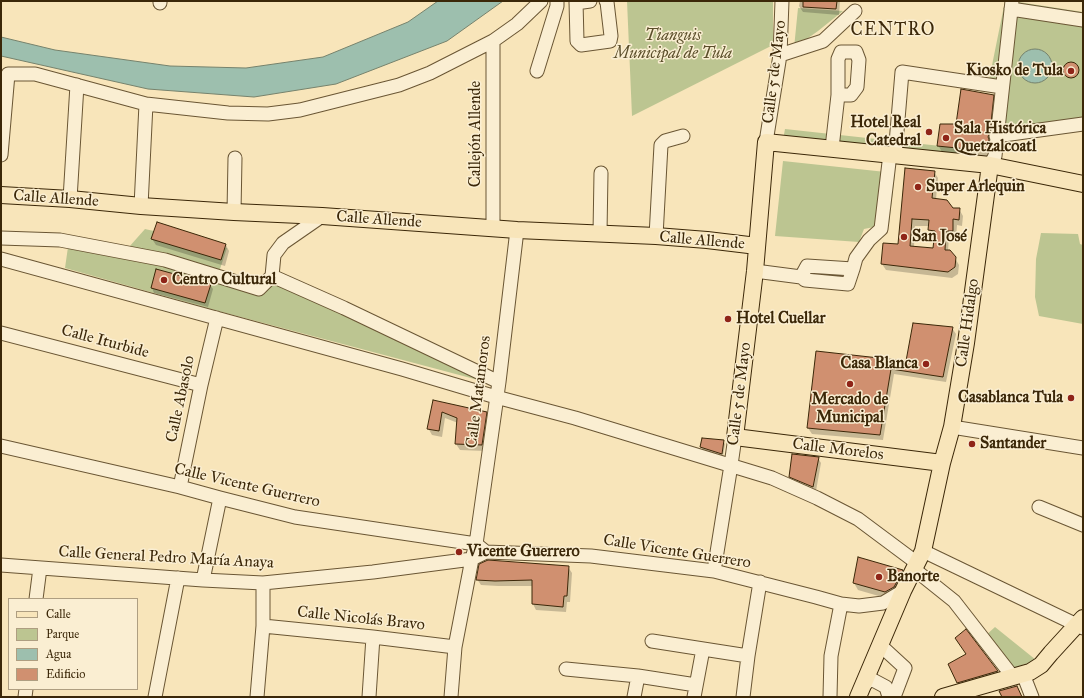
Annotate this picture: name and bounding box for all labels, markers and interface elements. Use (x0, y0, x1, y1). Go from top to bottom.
street label: Calle 5 de Mayo (759, 19, 791, 125)
district label: CENTRO (851, 20, 935, 42)
park label: Tianguis Municipal de Tula (614, 26, 732, 64)
place label: Kiosko de Tula (966, 61, 1063, 81)
marker: Kiosko de Tula (1066, 66, 1076, 76)
street label: Callejón Allende (466, 81, 486, 187)
place label: Hotel Real Catedral (850, 113, 921, 151)
place label: Sala Histórica Quetzalcoatl (954, 119, 1046, 157)
marker: Hotel Real Catedral (924, 127, 934, 137)
marker: Sala Histórica Quetzalcoatl (941, 133, 951, 143)
place label: Super Arlequin (926, 177, 1025, 197)
marker: Super Arlequin (913, 182, 923, 192)
street label: Calle Allende (13, 186, 99, 212)
street label: Calle Allende (336, 207, 422, 233)
place label: San José (912, 227, 967, 247)
street label: Calle Allende (658, 228, 746, 254)
marker: San José (899, 232, 909, 242)
place label: Centro Cultural (172, 270, 276, 290)
marker: Centro Cultural (159, 275, 169, 285)
street label: Calle Hidalgo (952, 277, 984, 369)
place label: Hotel Cuellar (736, 309, 825, 329)
marker: Hotel Cuellar (723, 314, 733, 324)
street label: Calle Iturbide (59, 321, 151, 363)
street label: Calle Matamoros (463, 335, 495, 449)
street label: Calle 5 de Mayo (724, 341, 756, 447)
street label: Calle Abasolo (162, 354, 200, 444)
place label: Casa Blanca (840, 354, 918, 374)
marker: Casa Blanca (921, 359, 931, 369)
marker: Mercado de Municipal (845, 379, 855, 389)
place label: Casablanca Tula (958, 388, 1063, 408)
place label: Mercado de Municipal (812, 390, 888, 428)
marker: Casablanca Tula (1066, 393, 1076, 403)
place label: Santander (980, 434, 1046, 454)
street label: Calle Morelos (791, 435, 885, 465)
marker: Santander (967, 439, 977, 449)
street label: Calle Vicente Guerrero (172, 460, 322, 512)
street label: Calle Vicente Guerrero (602, 531, 752, 573)
place label: Vicente Guerrero (467, 542, 580, 562)
street label: Calle General Pedro María Anaya (58, 543, 274, 573)
marker: Vicente Guerrero (454, 547, 464, 557)
place label: Banorte (887, 567, 939, 587)
marker: Banorte (874, 572, 884, 582)
legend (8, 598, 138, 690)
street label: Calle Nicolás Bravo (296, 603, 426, 635)
text: Calle (46, 607, 71, 621)
text: Parque (46, 627, 79, 641)
text: Agua (46, 647, 71, 661)
text: Edificio (46, 667, 85, 681)

